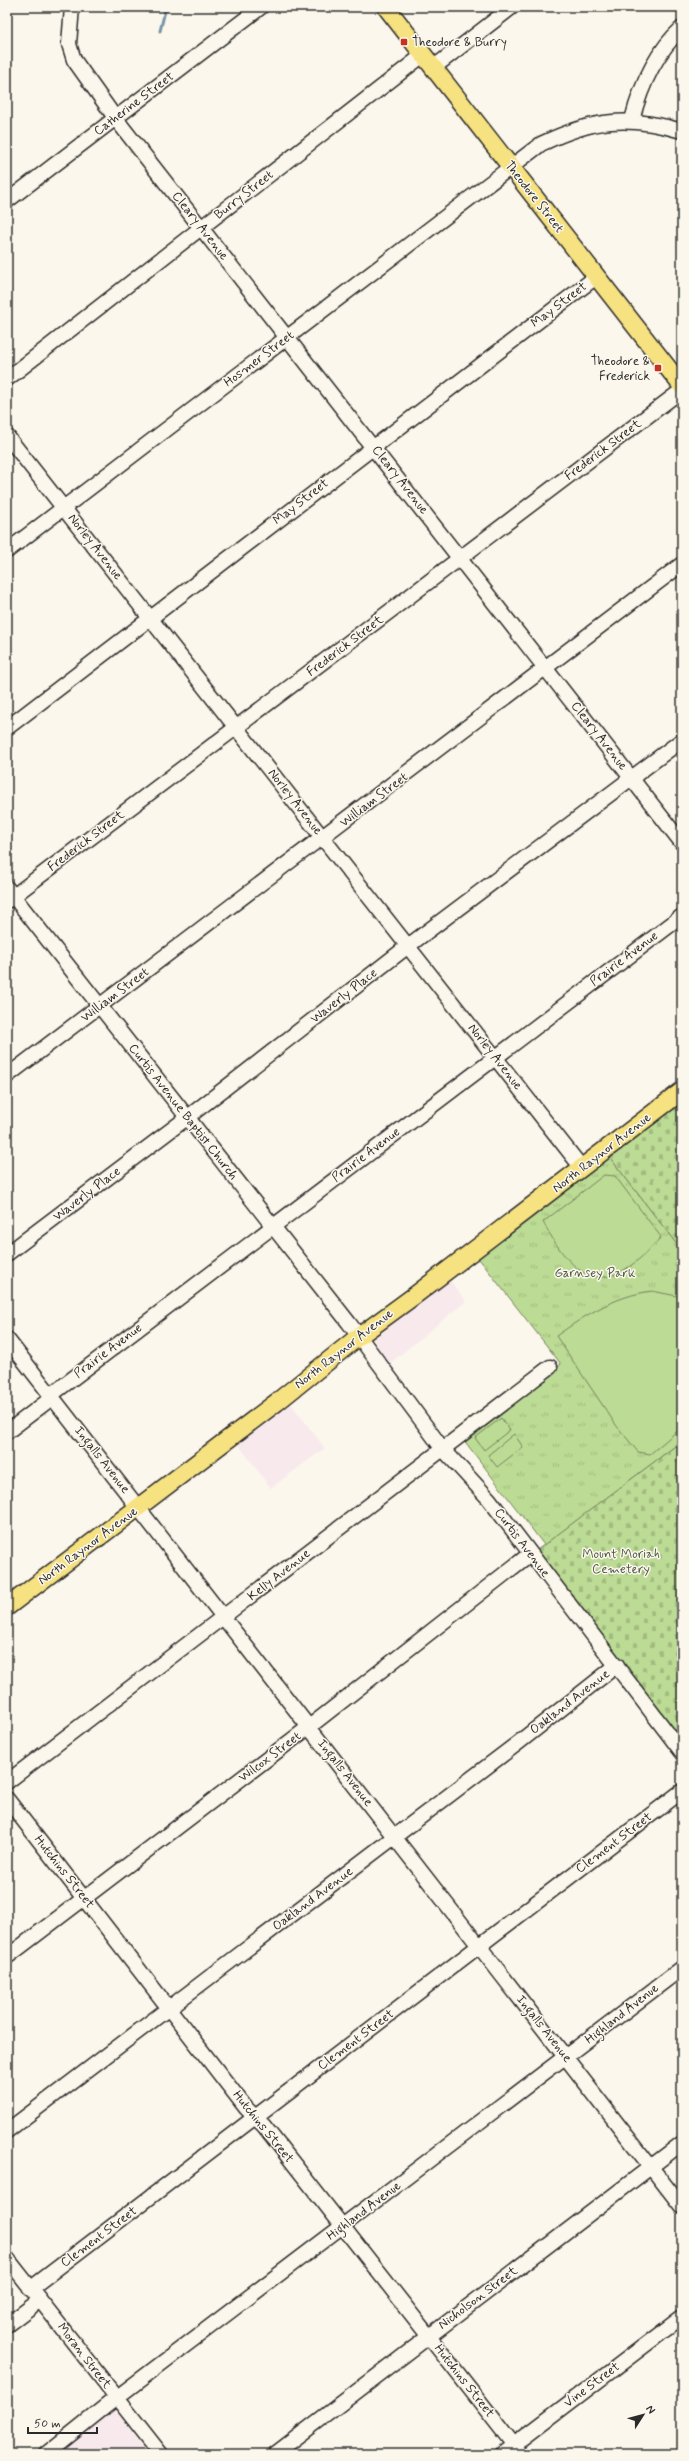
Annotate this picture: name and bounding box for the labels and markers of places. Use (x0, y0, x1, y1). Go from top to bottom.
place label: Theodore & Burry (412, 34, 507, 51)
marker: Theodore & Burry (399, 37, 409, 47)
place label: Theodore & Frederick (591, 353, 651, 385)
marker: Theodore & Frederick (653, 363, 663, 373)

